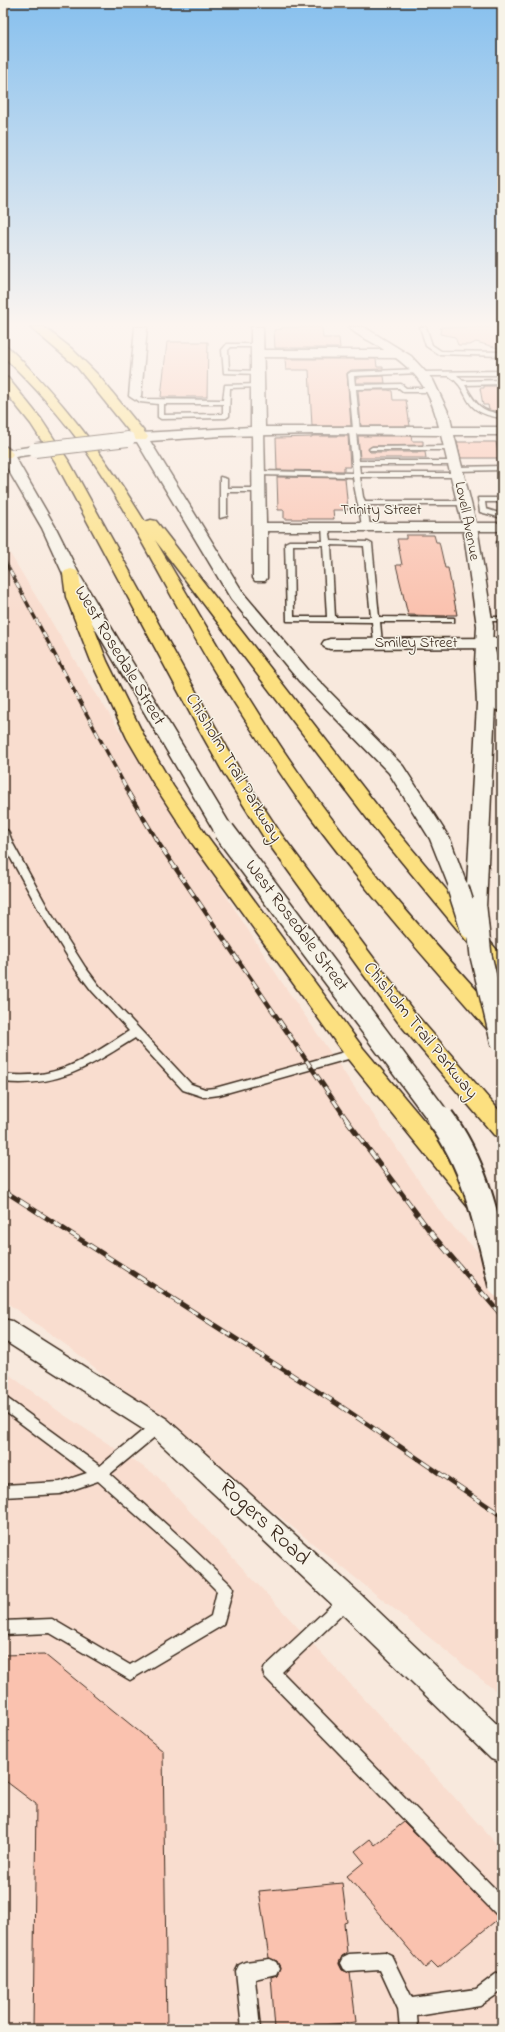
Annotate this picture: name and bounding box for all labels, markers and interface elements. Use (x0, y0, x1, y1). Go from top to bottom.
street label: Lovell Avenue (449, 480, 485, 563)
street label: Trinity Street (341, 499, 421, 522)
street label: West Rosedale Street (67, 581, 171, 731)
street label: Smiley Street (374, 632, 458, 655)
street label: Chisholm Trail Parkway (178, 688, 288, 848)
street label: West Rosedale Street (238, 855, 354, 997)
street label: Chisholm Trail Parkway (356, 957, 484, 1105)
street label: Rogers Road (210, 1472, 317, 1575)

